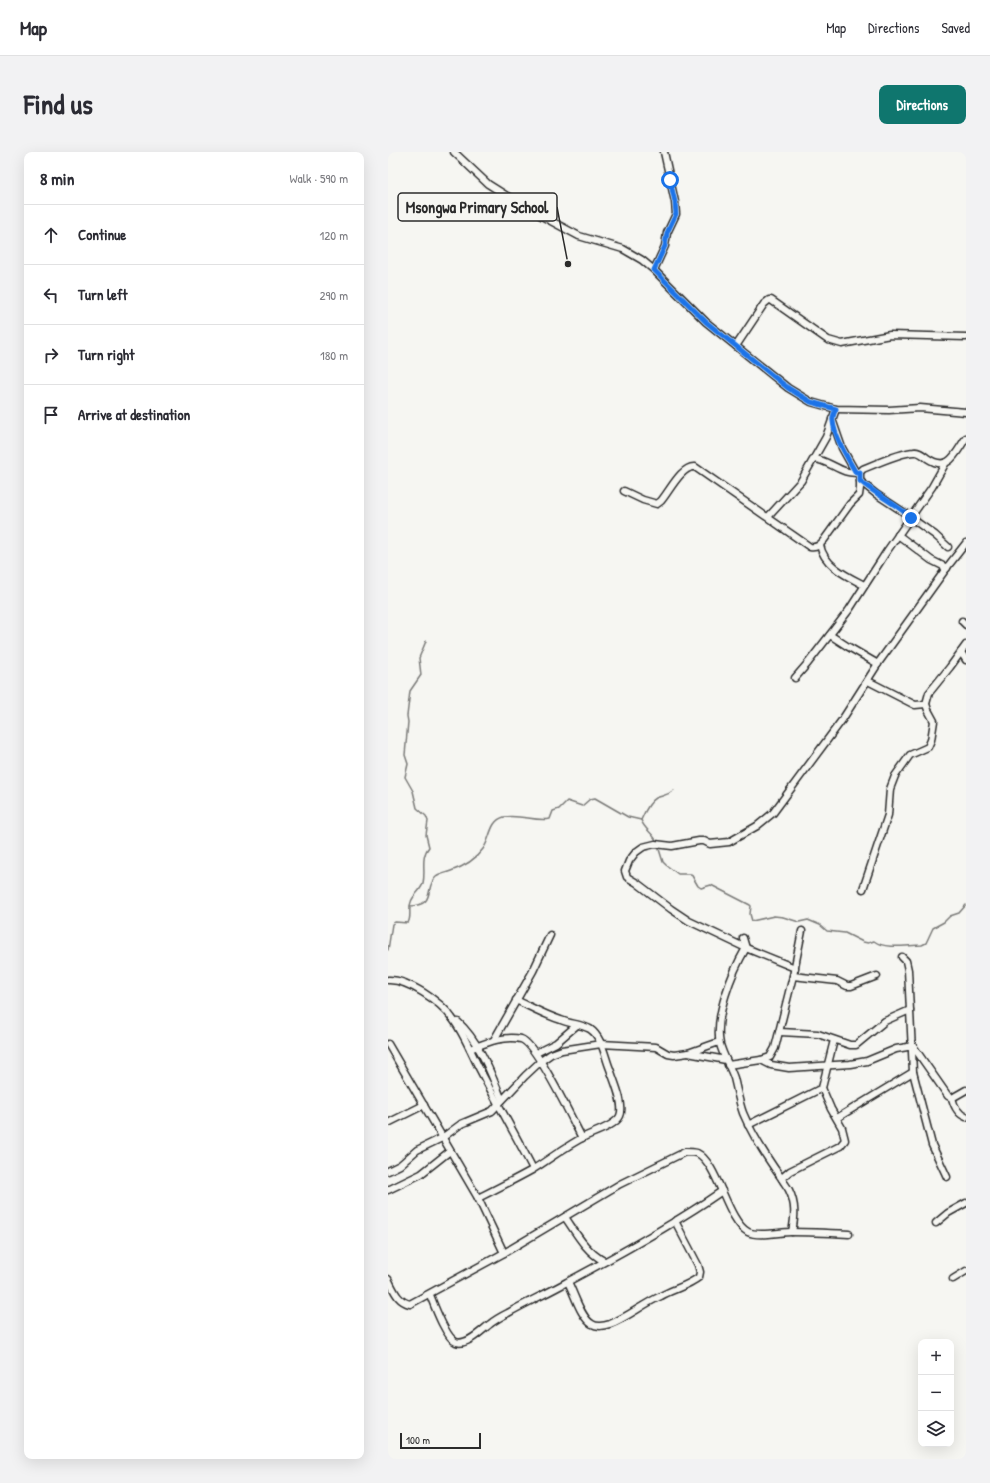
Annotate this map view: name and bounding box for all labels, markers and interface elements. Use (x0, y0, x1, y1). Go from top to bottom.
text: Map (20, 15, 47, 41)
text: Map (826, 18, 846, 37)
text: Directions (868, 18, 919, 37)
text: Saved (941, 18, 970, 37)
text: Find us (24, 85, 93, 123)
button: Directions (879, 85, 966, 124)
text: 8 min (40, 167, 74, 190)
text: Walk · 590 m (290, 169, 348, 187)
route start (661, 171, 679, 189)
callout: Msongwa Primary School (398, 193, 557, 221)
text: Msongwa Primary School (406, 196, 549, 219)
icon: ahead (40, 224, 62, 246)
text: Continue (78, 224, 126, 245)
text: 120 m (320, 226, 348, 244)
icon: left (40, 284, 62, 306)
text: Turn left (78, 284, 128, 305)
text: 290 m (319, 286, 348, 304)
icon: right (40, 344, 62, 366)
text: Turn right (78, 344, 134, 365)
text: 180 m (320, 346, 348, 364)
icon: arrive (40, 404, 62, 426)
text: Arrive at destination (78, 404, 190, 425)
route end (902, 509, 920, 527)
map controls (918, 1339, 954, 1447)
button: + (918, 1339, 954, 1375)
button: − (918, 1375, 954, 1411)
button: layers (918, 1411, 954, 1447)
scale bar (400, 1431, 481, 1450)
text: 100 m (406, 1433, 430, 1447)

